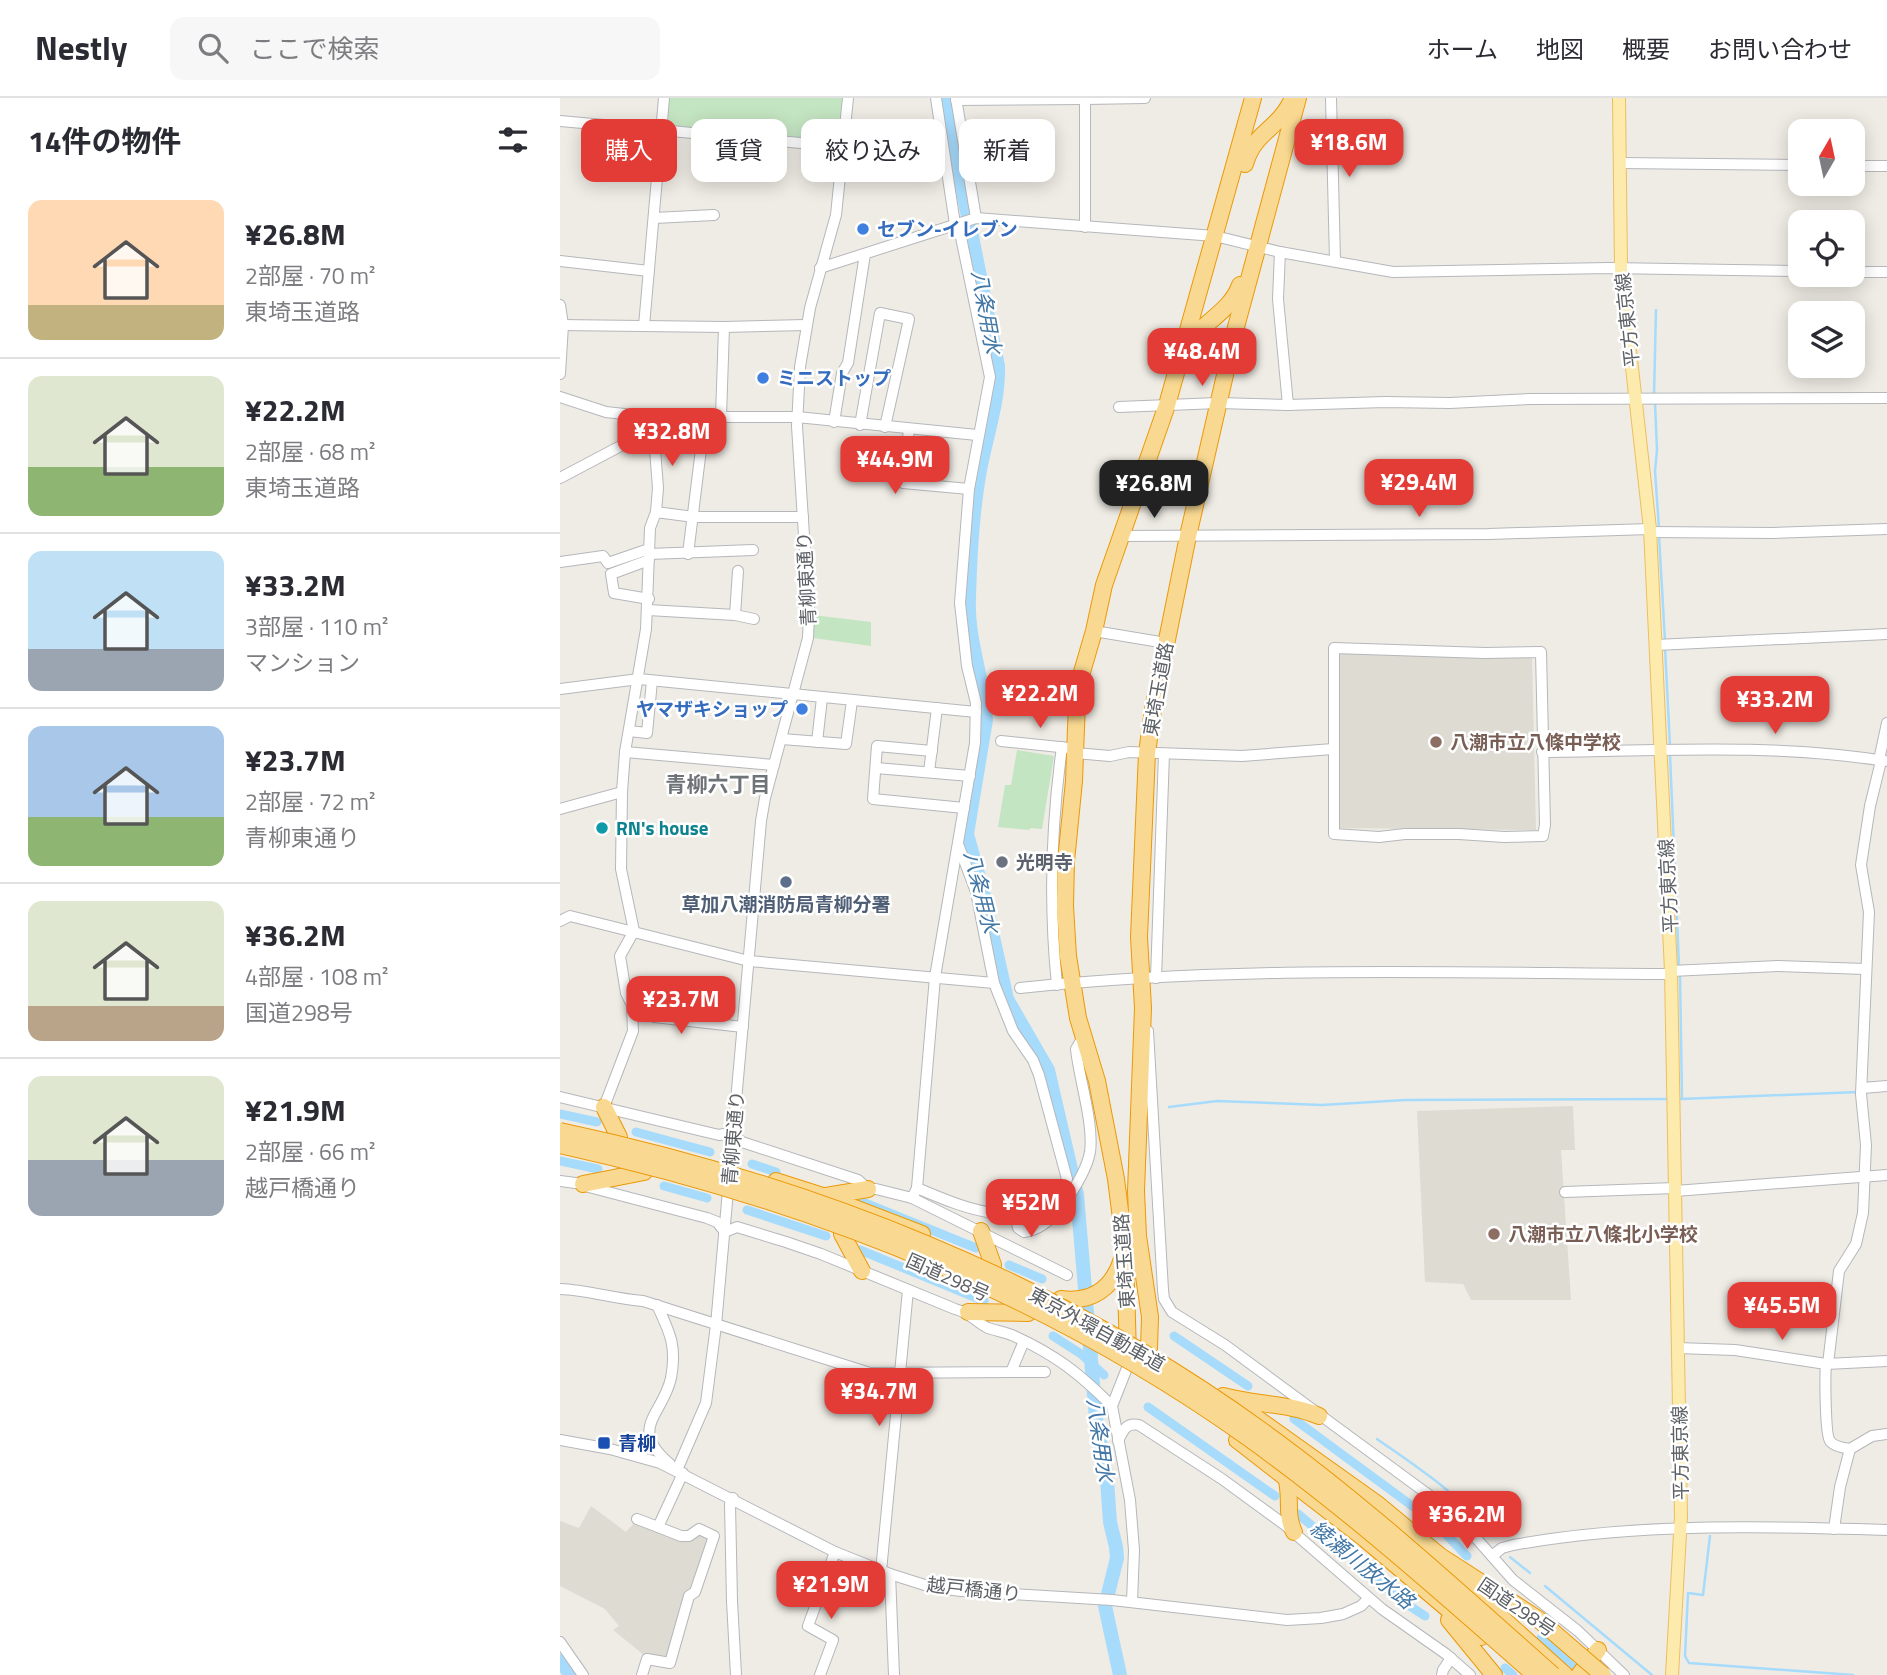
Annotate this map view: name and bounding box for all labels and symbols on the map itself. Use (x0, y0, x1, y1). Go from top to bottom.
north arrow (1788, 119, 1866, 196)
pin: ¥18.6M (1292, 120, 1406, 179)
place label: セブン-イレブン (877, 214, 1018, 243)
marker: セブン-イレブン (855, 221, 871, 237)
water label: 八条用水 (964, 268, 1010, 358)
street label: 平方東京線 (1607, 271, 1646, 369)
pin: ¥48.4M (1145, 328, 1259, 388)
place label: ミニストップ (777, 363, 891, 392)
marker: ミニストップ (755, 370, 771, 386)
pin: ¥32.8M (615, 408, 729, 468)
pin: ¥44.9M (838, 436, 952, 496)
pin: ¥26.8M (1097, 460, 1211, 520)
pin: ¥29.4M (1362, 460, 1476, 519)
street label: 青柳東通り (789, 531, 822, 627)
street label: 東埼玉道路 (1135, 640, 1180, 738)
pin: ¥22.2M (983, 670, 1097, 730)
pin: ¥33.2M (1718, 676, 1832, 736)
place label: ヤマザキショップ (636, 694, 788, 723)
marker: ヤマザキショップ (794, 701, 810, 717)
place label: 八潮市立八條中学校 (1450, 727, 1621, 756)
marker: 八潮市立八條中学校 (1428, 734, 1444, 750)
district label: 青柳六丁目 (666, 768, 771, 800)
place label: RN's house (616, 813, 709, 842)
marker: RN's house (594, 820, 610, 836)
street label: 平方東京線 (1651, 838, 1684, 934)
water label: 八条用水 (956, 847, 1008, 938)
place label: 光明寺 (1016, 847, 1073, 876)
marker: 光明寺 (994, 854, 1010, 870)
marker: 草加八潮消防局青柳分署 (778, 874, 794, 890)
place label: 草加八潮消防局青柳分署 (681, 889, 891, 918)
pin: ¥23.7M (624, 976, 738, 1036)
street label: 青柳東通り (714, 1089, 751, 1187)
pin: ¥52M (990, 1180, 1072, 1239)
street label: 東埼玉道路 (1106, 1213, 1141, 1309)
place label: 八潮市立八條北小学校 (1508, 1219, 1698, 1248)
marker: 八潮市立八條北小学校 (1486, 1226, 1502, 1242)
street label: 国道298号 (902, 1245, 995, 1308)
street label: 東京外環自動車道 (1024, 1279, 1171, 1378)
pin: ¥45.5M (1725, 1282, 1839, 1342)
pin: ¥34.7M (822, 1368, 936, 1428)
water label: 八条用水 (1079, 1396, 1123, 1486)
street label: 平方東京線 (1664, 1405, 1695, 1501)
place label: 青柳 (618, 1428, 656, 1457)
marker: 青柳 (596, 1435, 612, 1451)
pin: ¥36.2M (1410, 1492, 1524, 1551)
water label: 綾瀬川放水路 (1304, 1512, 1423, 1618)
pin: ¥21.9M (774, 1562, 888, 1621)
street label: 越戸橋通り (925, 1569, 1023, 1608)
street label: 国道298号 (1472, 1570, 1562, 1643)

